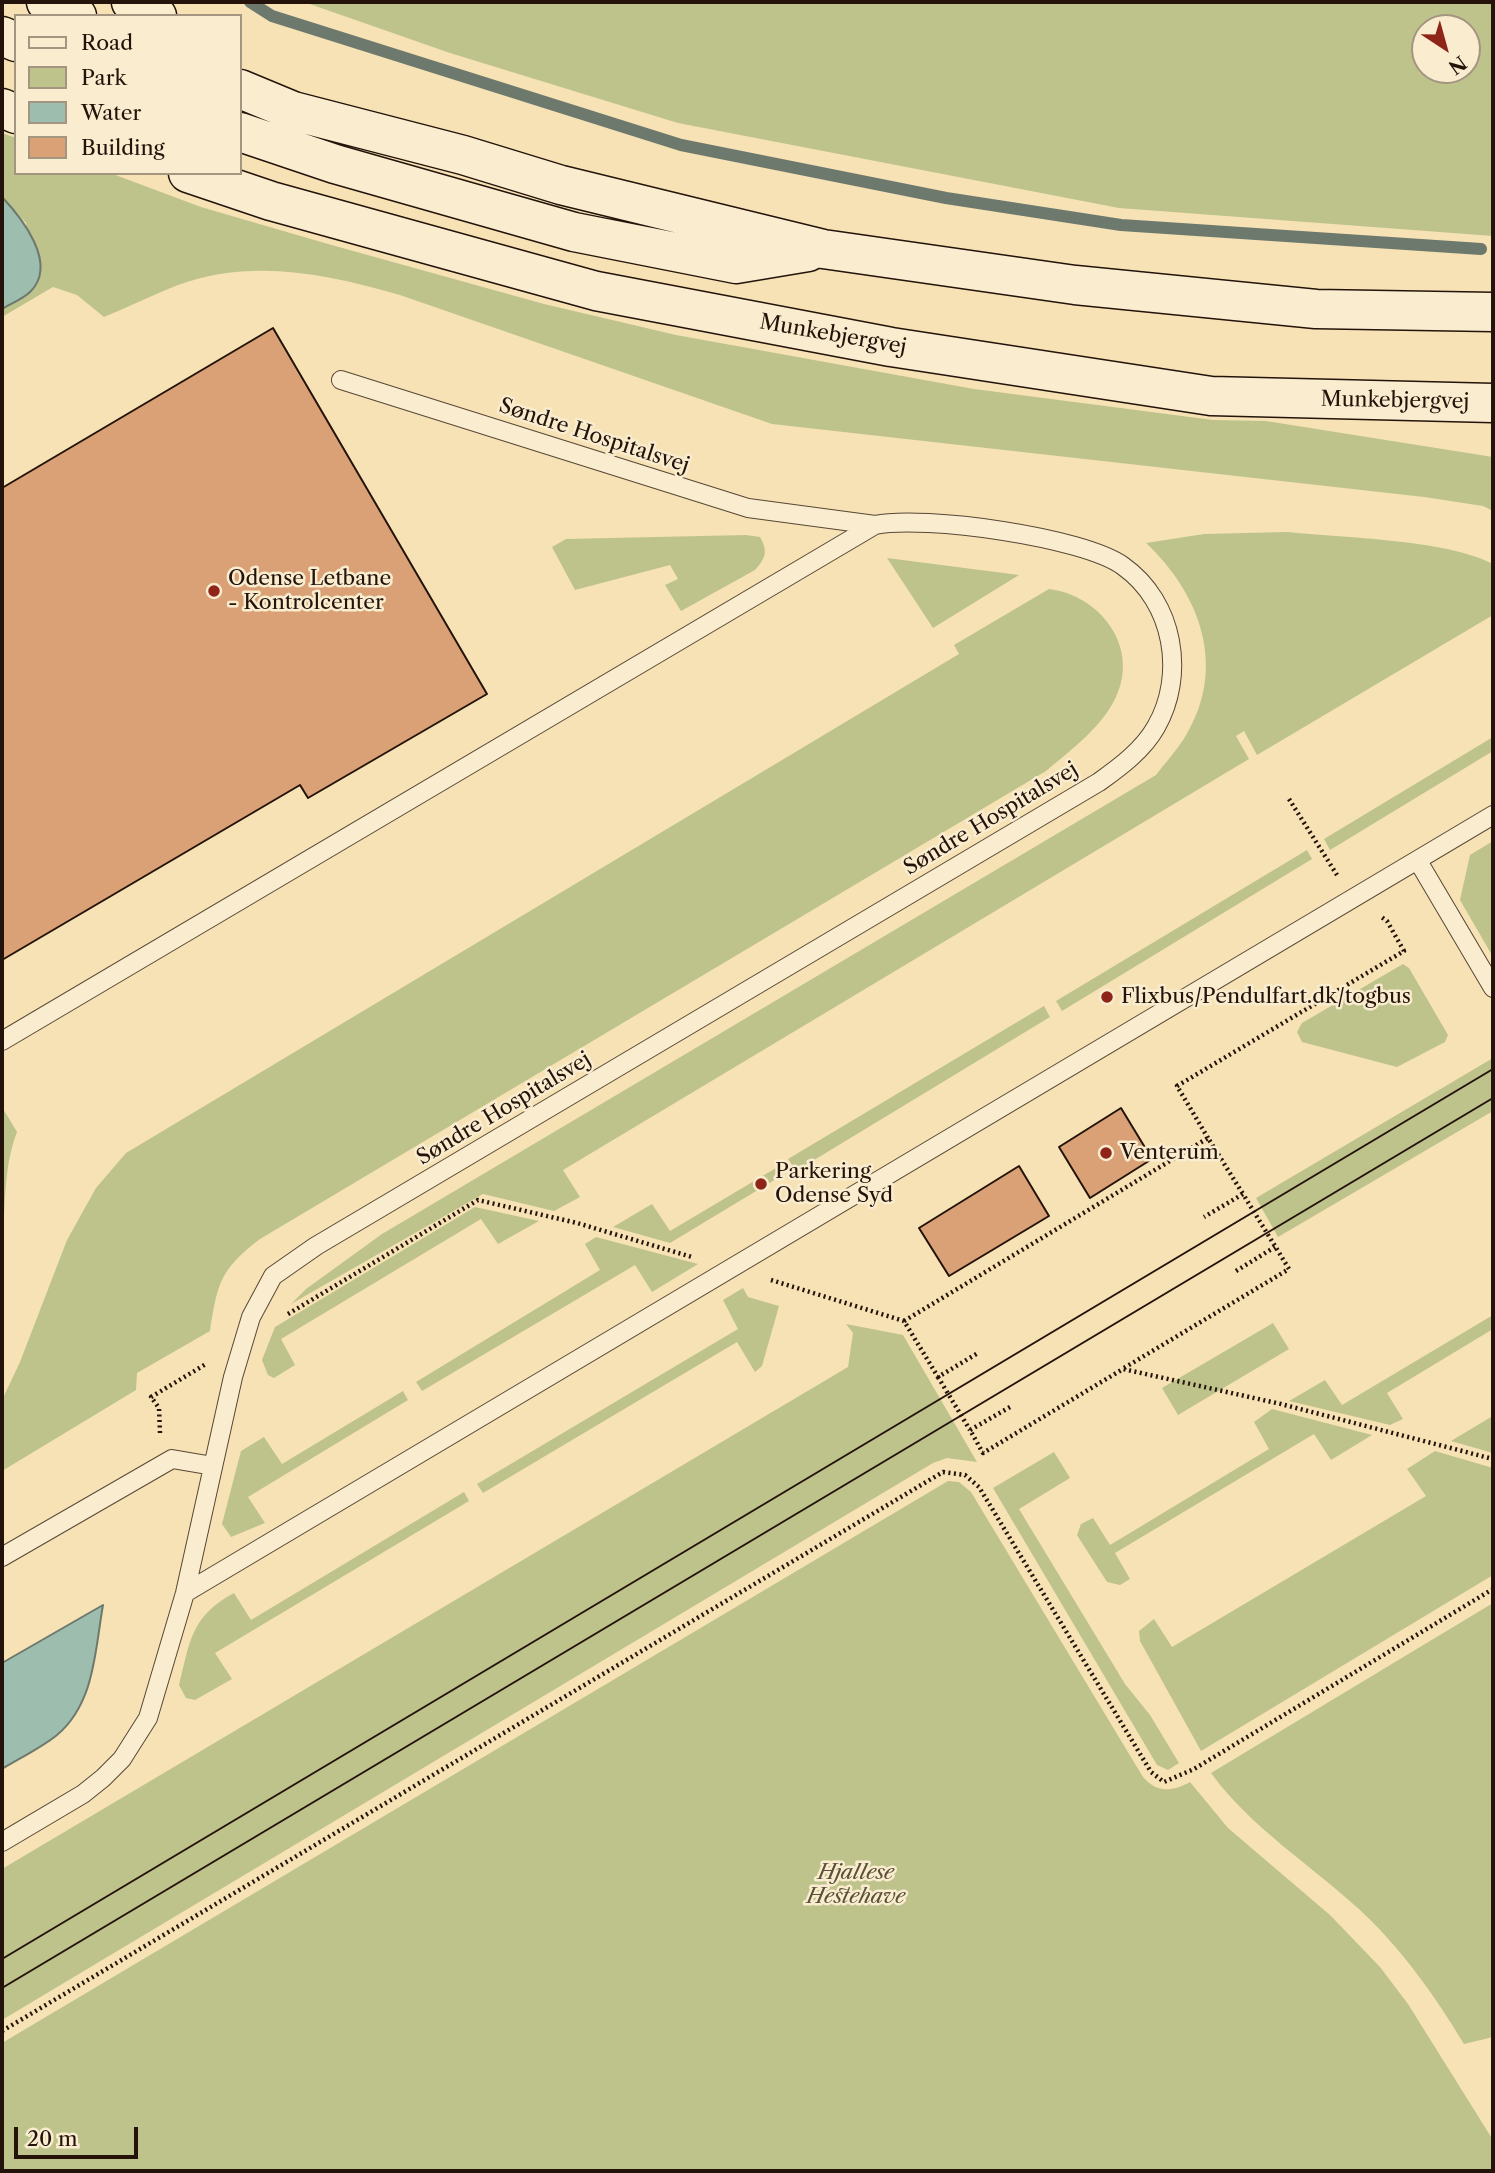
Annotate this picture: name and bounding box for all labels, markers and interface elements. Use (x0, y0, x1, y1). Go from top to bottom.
legend (14, 14, 242, 175)
north arrow (1411, 14, 1481, 84)
text: Road (81, 30, 133, 55)
text: N (1444, 51, 1471, 79)
text: Park (81, 65, 127, 90)
text: Water (81, 100, 141, 125)
text: Building (81, 135, 165, 160)
street label: Munkebjergvej (758, 310, 908, 360)
street label: Munkebjergvej (1320, 387, 1470, 415)
street label: Søndre Hospitalsvej (496, 393, 692, 479)
place label: Odense Letbane - Kontrolcenter (228, 566, 391, 616)
marker: Odense Letbane - Kontrolcenter (206, 583, 222, 599)
street label: Søndre Hospitalsvej (899, 757, 1083, 881)
place label: Flixbus/Pendulfart.dk/togbus (1121, 984, 1411, 1010)
marker: Flixbus/Pendulfart.dk/togbus (1099, 989, 1115, 1005)
street label: Søndre Hospitalsvej (412, 1047, 596, 1171)
place label: Venterum (1120, 1140, 1219, 1166)
marker: Venterum (1098, 1145, 1114, 1161)
place label: Parkering Odense Syd (775, 1159, 893, 1209)
marker: Parkering Odense Syd (753, 1176, 769, 1192)
park label: Hjallese Hestehave (807, 1860, 905, 1910)
scale bar (18, 2114, 142, 2158)
text: 20 m (27, 2126, 78, 2151)

